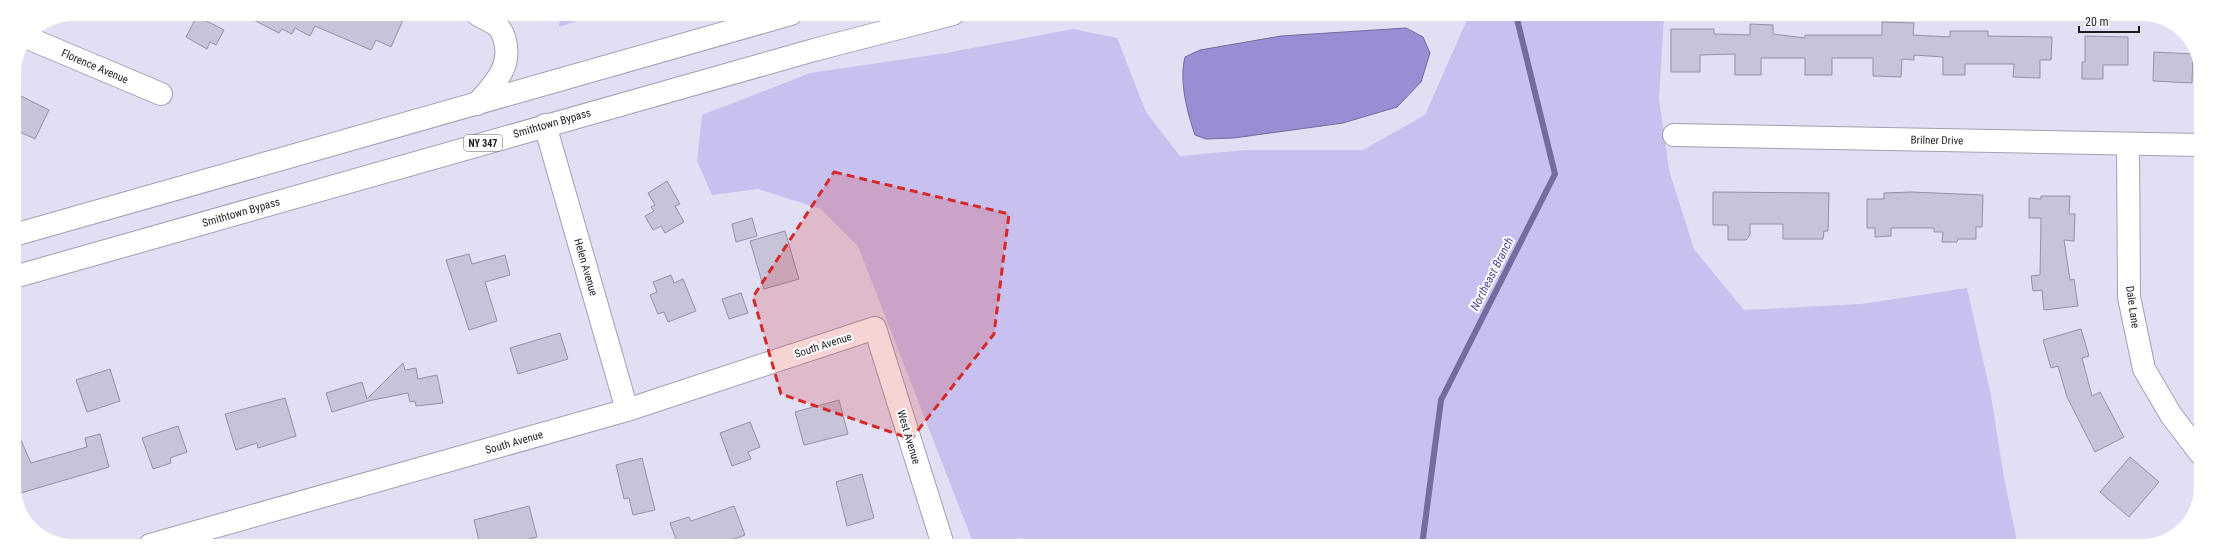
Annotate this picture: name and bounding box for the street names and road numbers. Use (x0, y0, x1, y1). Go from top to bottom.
street label: Florence Avenue (59, 47, 130, 86)
street label: Smithtown Bypass (512, 106, 592, 141)
street label: Brilner Drive (1911, 134, 1963, 147)
road number: NY 347 (464, 135, 502, 151)
street label: Smithtown Bypass (201, 195, 281, 230)
street label: Helen Avenue (571, 237, 600, 297)
street label: Dale Lane (2123, 285, 2142, 329)
street label: South Avenue (793, 330, 853, 361)
street label: West Avenue (894, 409, 923, 466)
street label: South Avenue (484, 428, 544, 457)

